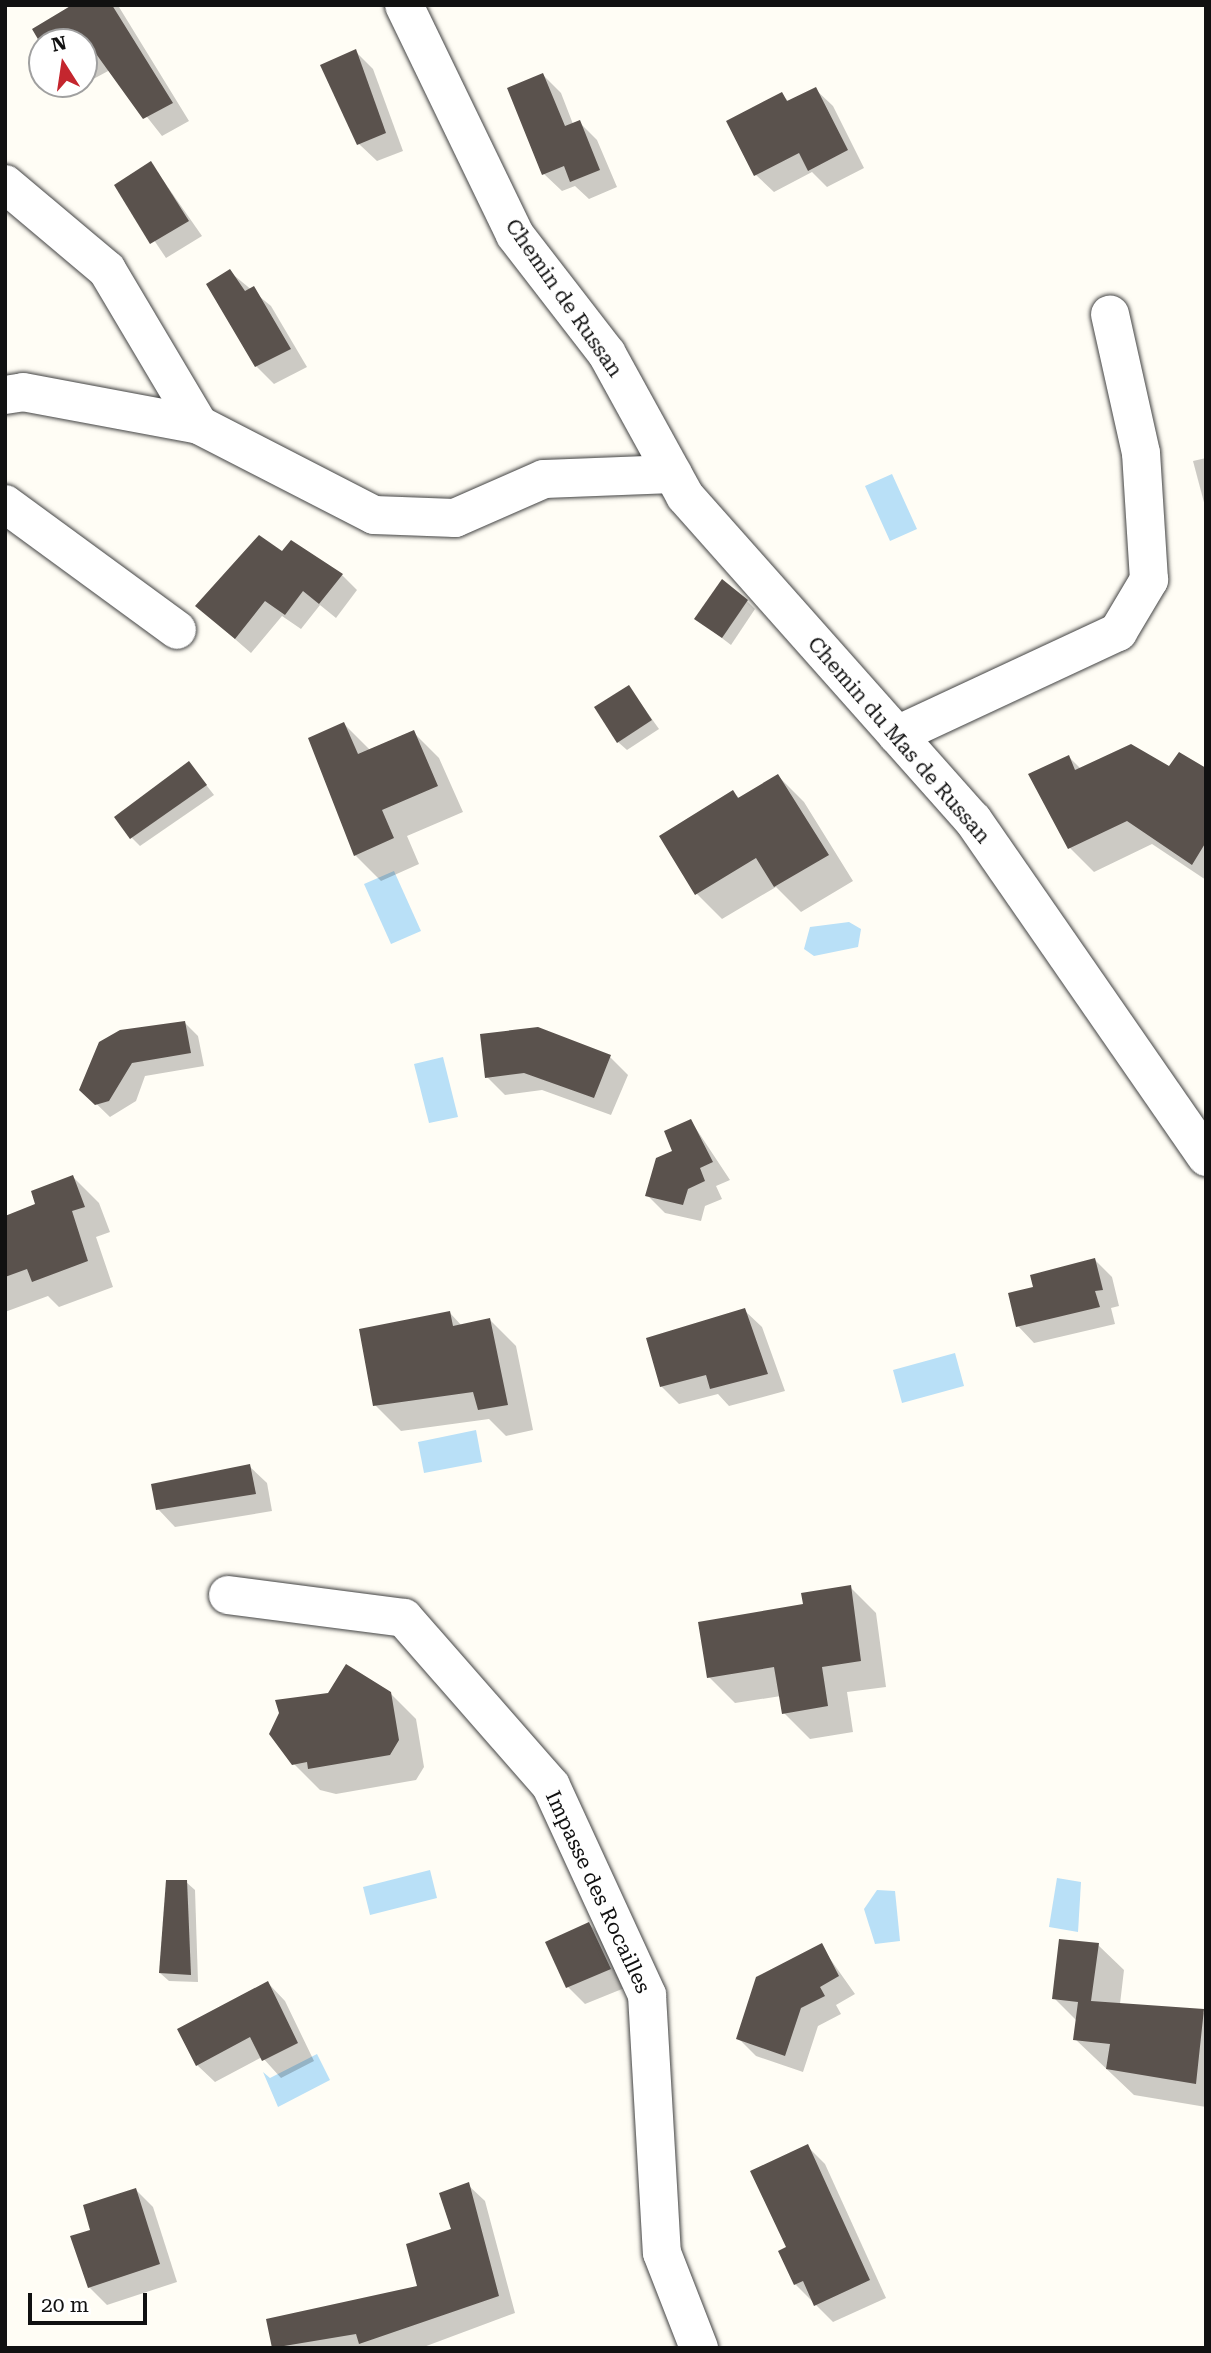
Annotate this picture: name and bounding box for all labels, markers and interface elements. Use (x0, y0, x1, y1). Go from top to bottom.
north arrow (28, 28, 98, 98)
text: N (49, 31, 68, 57)
street label: Chemin de Russan (500, 214, 628, 382)
street label: Chemin du Mas de Russan (802, 632, 996, 848)
street label: Impasse des Rocailles (540, 1787, 656, 1997)
scale bar (32, 2280, 150, 2324)
text: 20 m (41, 2293, 89, 2317)

